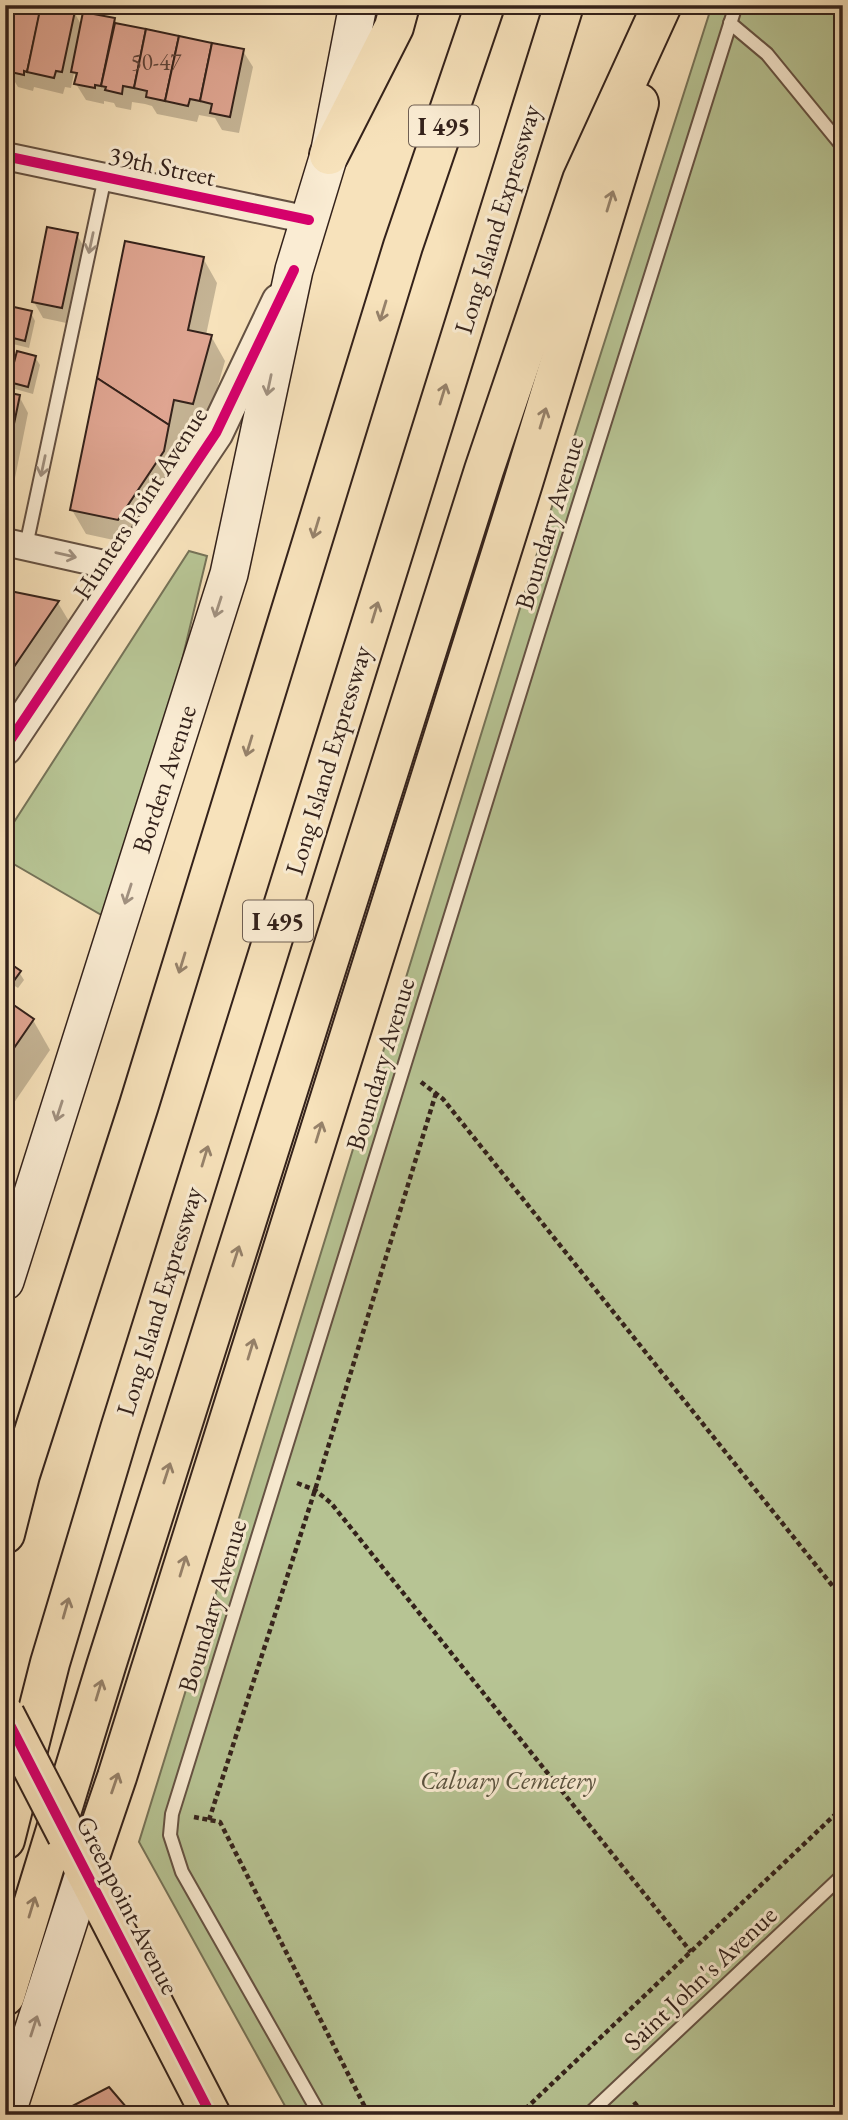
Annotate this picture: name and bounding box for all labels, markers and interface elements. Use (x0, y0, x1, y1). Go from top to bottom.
house number: 50-47 (131, 47, 182, 77)
street label: Long Island Expressway (446, 100, 548, 338)
road number: I 495 (409, 106, 479, 146)
street label: 39th Street (105, 138, 219, 194)
one-way arrow (605, 190, 618, 212)
one-way arrow (84, 232, 97, 254)
one-way arrow (376, 300, 389, 322)
one-way arrow (262, 373, 276, 396)
one-way arrow (437, 384, 450, 406)
street label: Hunters Point Avenue (65, 400, 215, 606)
one-way arrow (537, 407, 550, 429)
street label: Boundary Avenue (507, 432, 591, 614)
one-way arrow (36, 454, 49, 477)
one-way arrow (309, 517, 322, 539)
one-way arrow (54, 548, 77, 562)
one-way arrow (211, 595, 224, 617)
one-way arrow (369, 601, 382, 623)
street label: Long Island Expressway (277, 641, 379, 879)
street label: Borden Avenue (124, 701, 204, 857)
one-way arrow (242, 735, 255, 757)
one-way arrow (120, 882, 133, 904)
road number: I 495 (243, 901, 313, 942)
one-way arrow (175, 952, 188, 974)
street label: Boundary Avenue (338, 973, 422, 1155)
one-way arrow (52, 1099, 64, 1121)
one-way arrow (314, 1121, 327, 1143)
one-way arrow (199, 1145, 212, 1167)
street label: Long Island Expressway (108, 1182, 210, 1420)
one-way arrow (230, 1245, 243, 1267)
one-way arrow (246, 1338, 258, 1360)
one-way arrow (162, 1462, 174, 1484)
street label: Boundary Avenue (170, 1515, 254, 1697)
one-way arrow (178, 1555, 190, 1577)
one-way arrow (61, 1597, 74, 1619)
one-way arrow (93, 1679, 106, 1701)
park label: Calvary Cemetery (420, 1763, 597, 1797)
one-way arrow (110, 1772, 122, 1794)
street label: Greenpoint Avenue (68, 1810, 188, 2000)
one-way arrow (27, 1897, 40, 1919)
street label: Saint John's Avenue (616, 1898, 784, 2058)
one-way arrow (29, 2016, 41, 2038)

